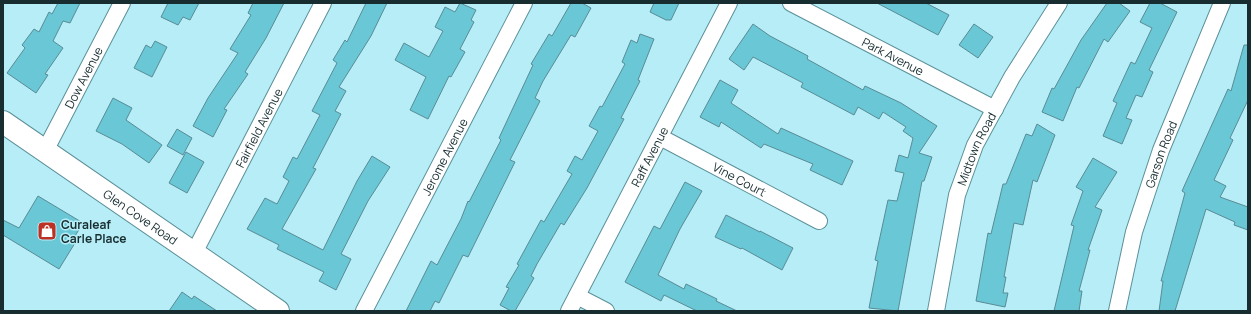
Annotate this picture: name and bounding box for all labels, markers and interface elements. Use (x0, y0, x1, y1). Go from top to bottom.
street label: Park Avenue (859, 33, 927, 79)
street label: Dow Avenue (60, 43, 106, 111)
street label: Fairfield Avenue (231, 85, 286, 170)
street label: Midtown Road (953, 109, 1000, 188)
street label: Jerome Avenue (417, 115, 471, 198)
street label: Garson Road (1141, 118, 1181, 190)
street label: Raff Avenue (627, 124, 672, 190)
street label: Vine Court (710, 158, 770, 200)
street label: Glen Cove Road (100, 185, 181, 248)
place label: Curaleaf Carle Place (61, 216, 126, 247)
shop icon: Curaleaf Carle Place (36, 220, 58, 242)

